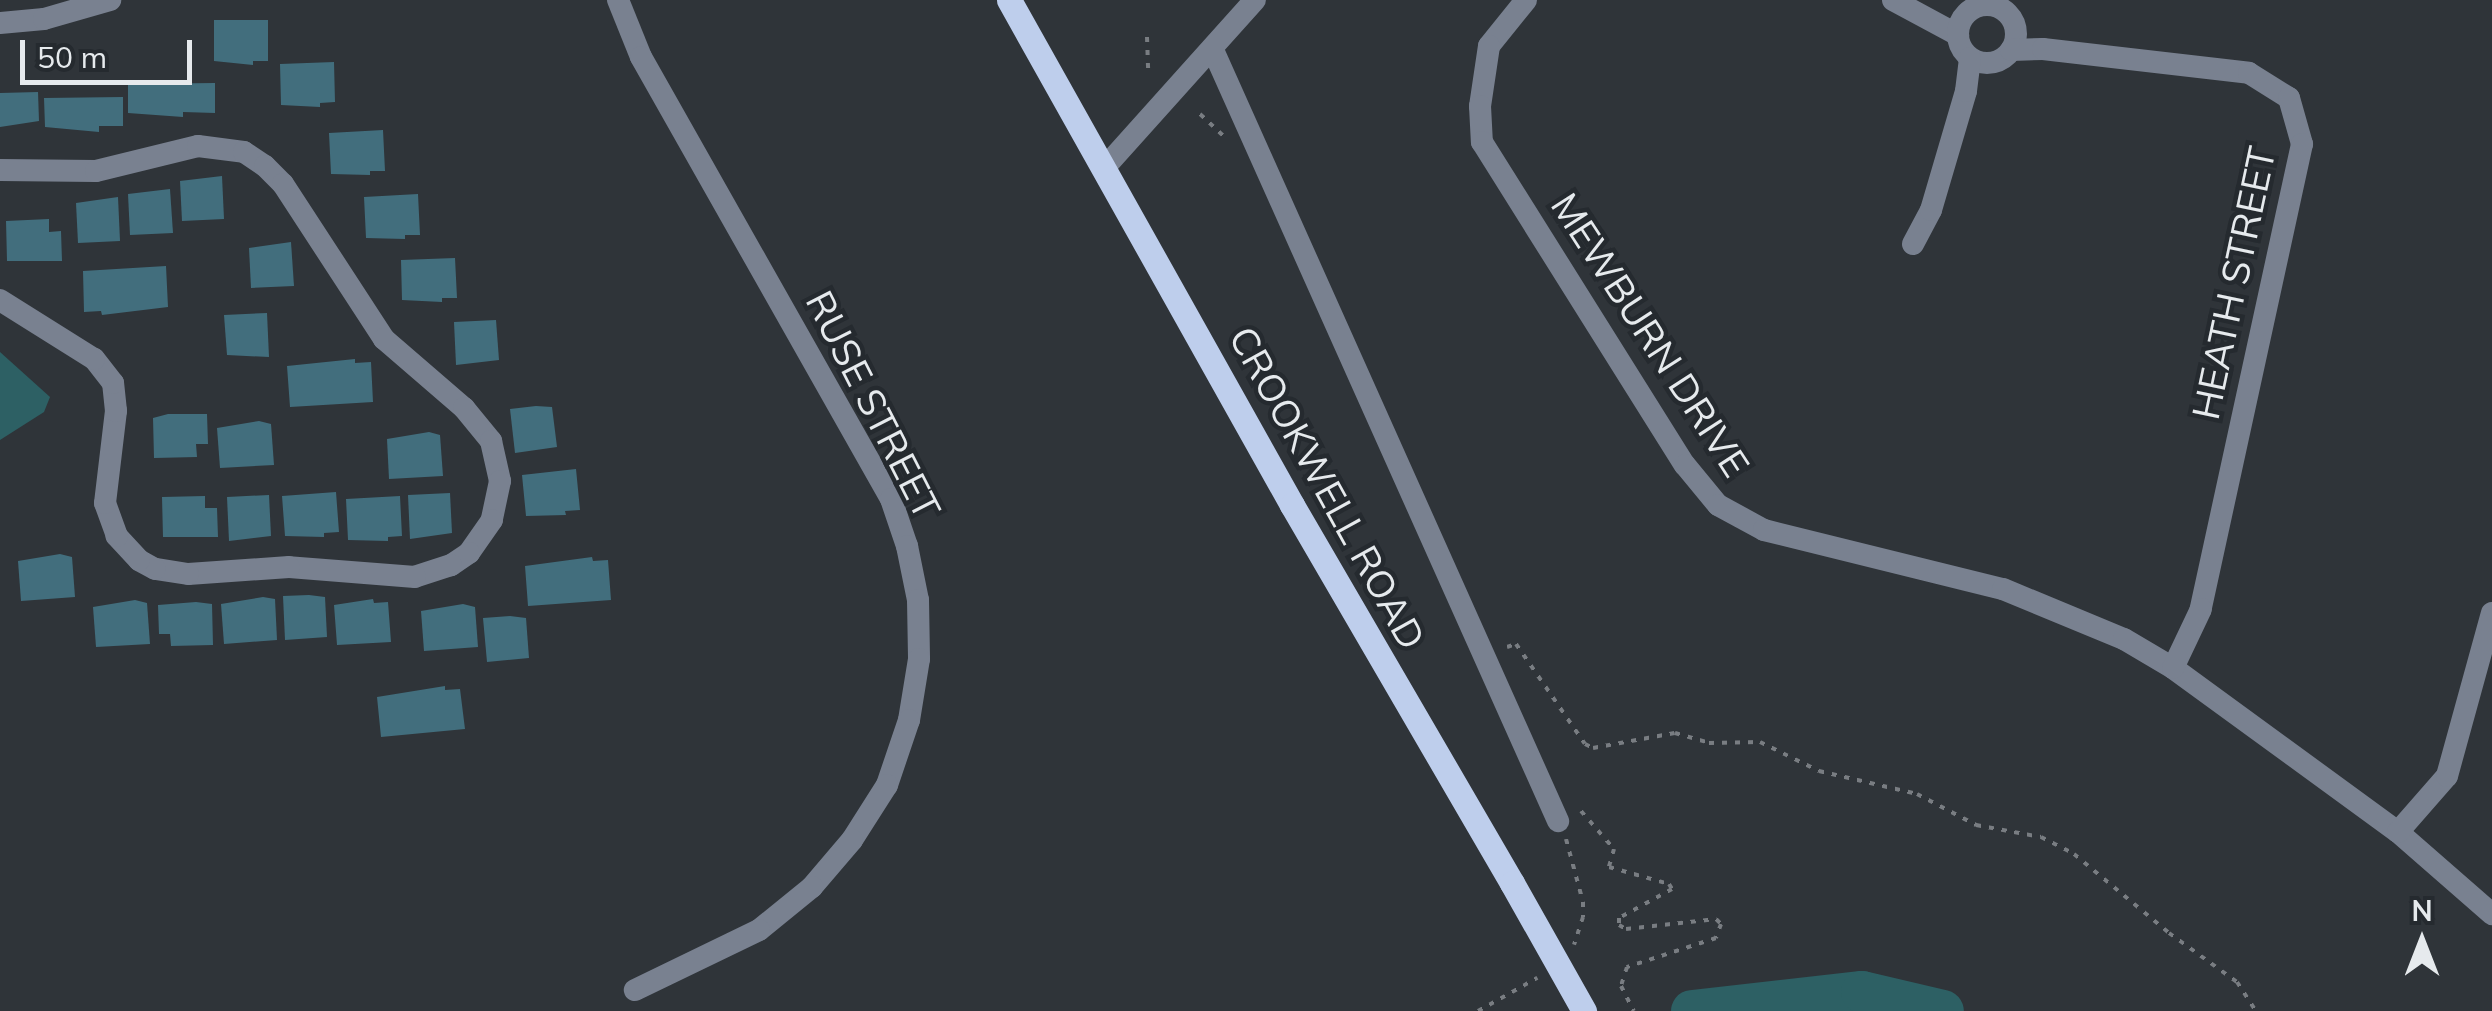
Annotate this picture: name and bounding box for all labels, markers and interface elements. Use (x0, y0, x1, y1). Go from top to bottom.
scale bar (25, 20, 198, 82)
text: 50 m (37, 38, 107, 76)
street label: HEATH STREET (2183, 143, 2285, 423)
street label: MEWBURN DRIVE (1541, 185, 1759, 485)
street label: RUSE STREET (796, 284, 950, 526)
street label: CROOKWELL ROAD (1219, 319, 1435, 657)
north arrow (2372, 891, 2472, 991)
text: N (2411, 893, 2433, 928)

